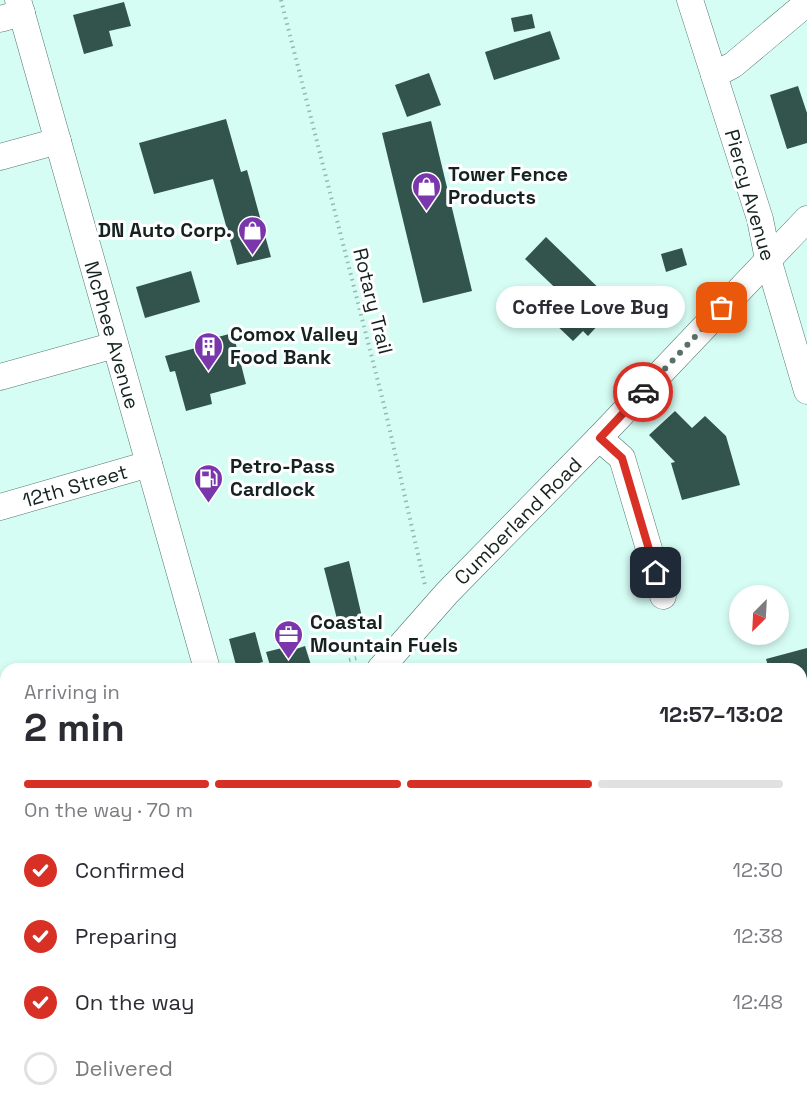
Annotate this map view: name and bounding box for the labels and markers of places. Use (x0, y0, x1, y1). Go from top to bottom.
place label: Tower Fence Products (448, 161, 568, 210)
shop icon: Tower Fence Products (411, 170, 443, 212)
shop icon: DN Auto Corp. (237, 214, 269, 256)
place label: DN Auto Corp. (98, 217, 232, 243)
pin (696, 282, 747, 333)
callout: Coffee Love Bug (497, 287, 686, 329)
place label: Comox Valley Food Bank (230, 321, 358, 370)
building icon: Comox Valley Food Bank (193, 330, 225, 372)
place label: Petro-Pass Cardlock (230, 453, 335, 502)
fuel station icon: Petro-Pass Cardlock (193, 462, 225, 504)
pin (630, 547, 681, 598)
place label: Coastal Mountain Fuels (310, 609, 458, 658)
office icon: Coastal Mountain Fuels (273, 618, 305, 660)

